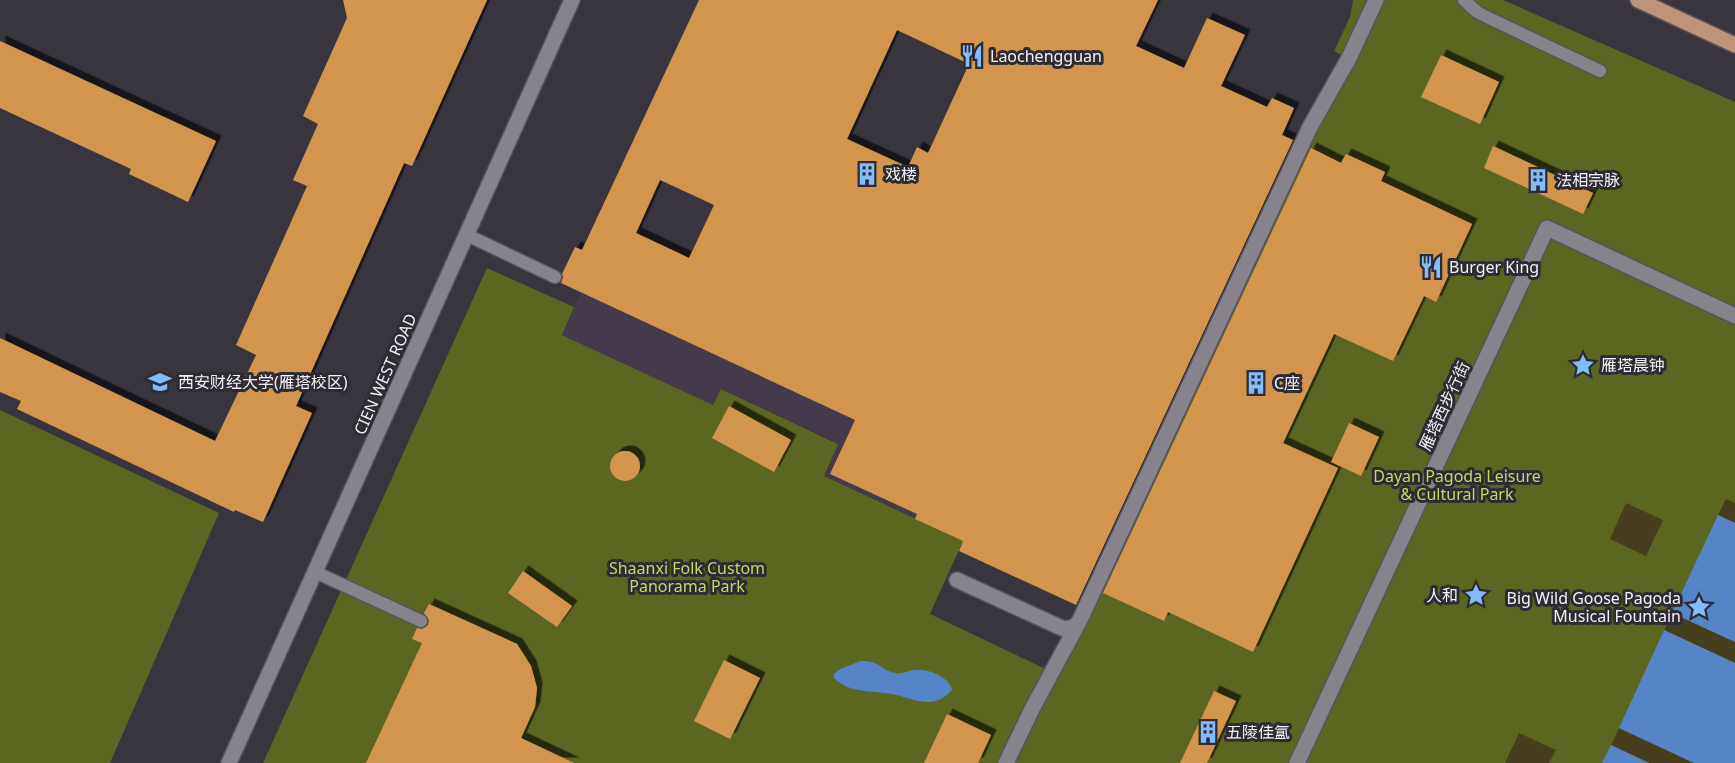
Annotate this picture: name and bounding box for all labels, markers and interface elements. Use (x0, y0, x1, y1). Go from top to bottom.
restaurant icon: Laochengguan (959, 43, 985, 69)
place label: Laochengguan (990, 45, 1102, 67)
building icon: 戏楼 (854, 161, 880, 187)
place label: 戏楼 (885, 163, 917, 185)
building icon: 法相宗脉 (1525, 167, 1551, 193)
place label: 法相宗脉 (1556, 169, 1620, 191)
restaurant icon: Burger King (1418, 254, 1444, 280)
place label: Burger King (1449, 256, 1539, 278)
street label: CIEN WEST ROAD (348, 310, 422, 438)
place icon: 雁塔晨钟 (1570, 352, 1596, 378)
place label: 雁塔晨钟 (1601, 354, 1665, 376)
street label: 雁塔西步行街 (1414, 358, 1474, 454)
school or university icon: 西安财经大学(雁塔校区) (147, 369, 173, 395)
building icon: C座 (1243, 370, 1269, 396)
place label: 西安财经大学(雁塔校区) (178, 371, 348, 393)
place label: C座 (1274, 372, 1300, 394)
park label: Dayan Pagoda Leisure & Cultural Park (1373, 465, 1541, 505)
park label: Shaanxi Folk Custom Panorama Park (609, 557, 765, 597)
place icon: 人和 (1463, 582, 1489, 608)
place label: 人和 (1426, 584, 1458, 606)
place label: Big Wild Goose Pagoda Musical Fountain (1506, 587, 1681, 627)
place icon: Big Wild Goose Pagoda Musical Fountain (1686, 594, 1712, 620)
building icon: 五陵佳氲 (1195, 719, 1221, 745)
place label: 五陵佳氲 (1226, 721, 1290, 743)

